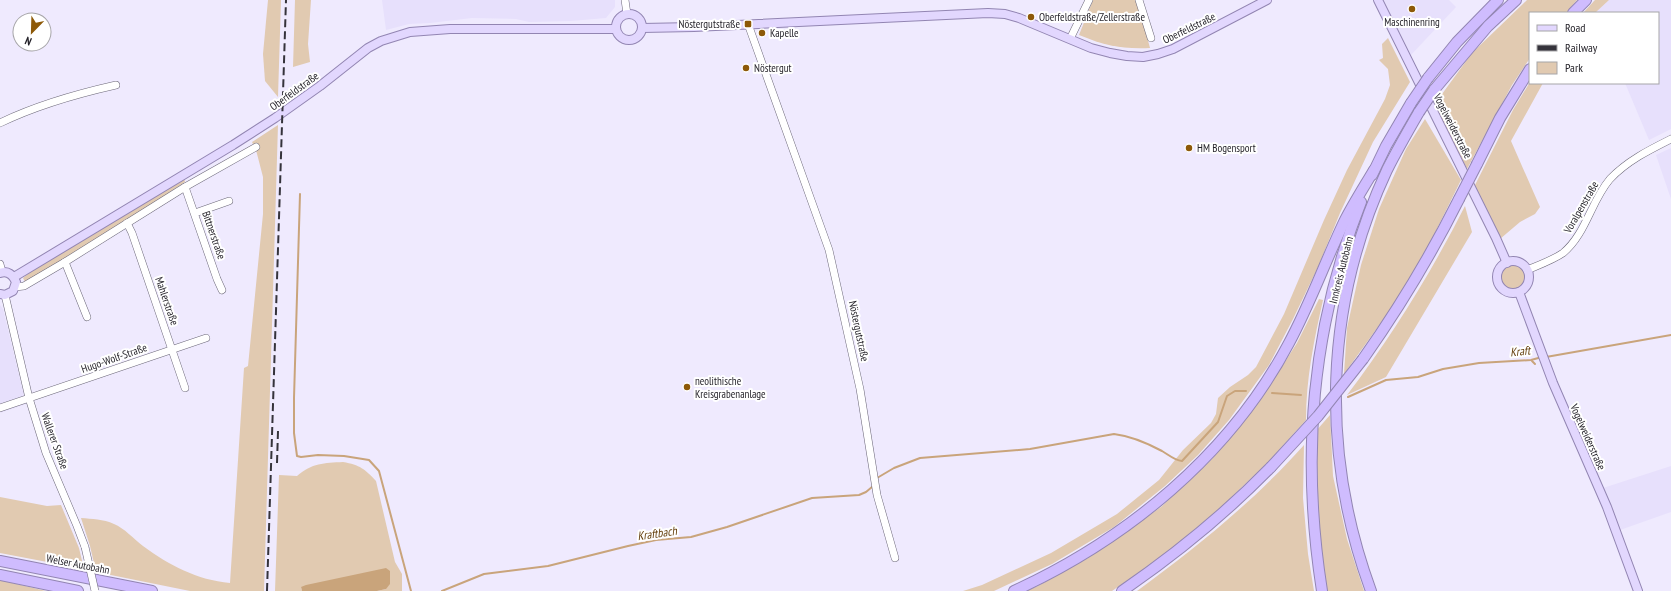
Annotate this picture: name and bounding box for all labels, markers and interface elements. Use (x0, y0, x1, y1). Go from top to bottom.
marker: Maschinenring (1407, 4, 1417, 14)
street label: Oberfeldstraße (1160, 9, 1218, 47)
place label: Oberfeldstraße/Zellerstraße (1039, 10, 1145, 24)
north arrow (12, 12, 52, 52)
marker: Oberfeldstraße/Zellerstraße (1026, 12, 1036, 22)
legend (1529, 12, 1659, 84)
place label: Maschinenring (1384, 15, 1440, 29)
place label: Nöstergutstraße (678, 17, 740, 31)
marker: Nöstergutstraße (743, 19, 753, 29)
text: Road (1565, 20, 1585, 35)
place label: Kapelle (770, 26, 799, 40)
marker: Kapelle (757, 28, 767, 38)
text: N (23, 34, 34, 49)
text: Railway (1565, 40, 1598, 55)
text: Park (1565, 60, 1583, 75)
place label: Nöstergut (754, 61, 791, 75)
marker: Nöstergut (741, 63, 751, 73)
street label: Oberfeldstraße (267, 68, 322, 113)
street label: Vogelweiderstraße (1430, 90, 1476, 161)
place label: HM Bogensport (1197, 141, 1256, 155)
marker: HM Bogensport (1184, 143, 1194, 153)
street label: Voralpenstraße (1560, 178, 1602, 236)
street label: Bittnerstraße (199, 209, 229, 261)
street label: Innkreis Autobahn (1326, 235, 1356, 305)
street label: Mahlerstraße (152, 275, 182, 328)
street label: Nöstergutstraße (846, 299, 872, 363)
street label: Hugo-Wolf-Straße (79, 340, 149, 376)
water label: Kraft (1509, 342, 1532, 360)
place label: neolithische Kreisgrabenanlage (695, 374, 766, 401)
marker: neolithische Kreisgrabenanlage (682, 382, 692, 392)
street label: Vogelweiderstraße (1567, 401, 1609, 473)
street label: Wallerer Straße (38, 411, 72, 472)
water label: Kraftbach (636, 523, 678, 543)
street label: Welser Autobahn (45, 551, 111, 577)

